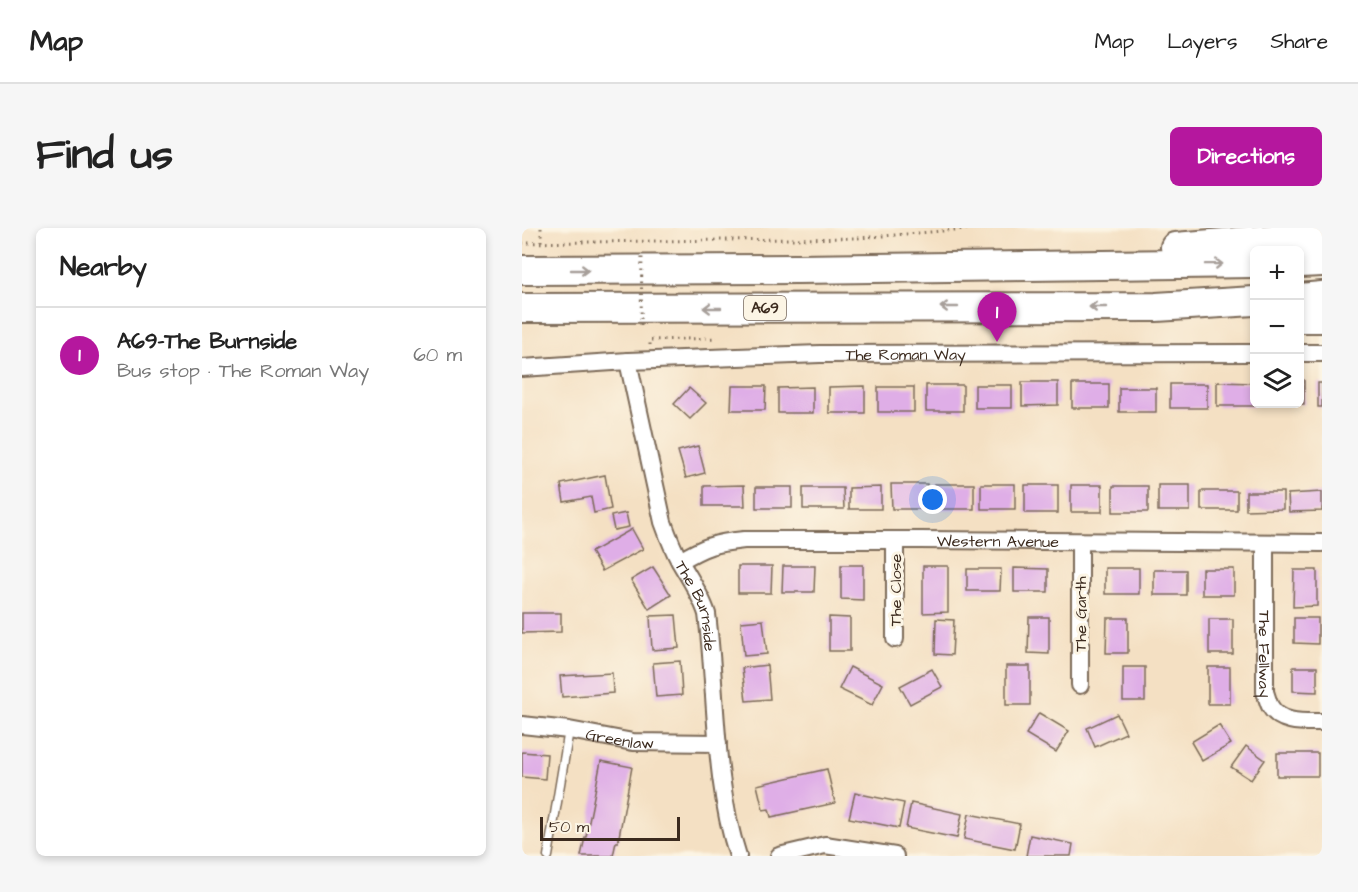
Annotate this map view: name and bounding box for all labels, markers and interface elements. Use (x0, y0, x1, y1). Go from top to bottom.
text: Map (30, 22, 83, 61)
text: Map (1094, 27, 1134, 56)
text: Layers (1167, 27, 1237, 56)
text: Share (1270, 27, 1328, 56)
text: Find us (36, 127, 173, 185)
button: Directions (1170, 127, 1322, 186)
map controls (1250, 246, 1304, 408)
button: + (1250, 246, 1304, 300)
text: Nearby (60, 249, 147, 285)
one-way arrow (1203, 258, 1223, 270)
one-way arrow (570, 264, 590, 276)
pin: 1 (978, 292, 1016, 342)
road number: A69 (744, 296, 786, 320)
button: − (1250, 300, 1304, 354)
one-way arrow (940, 301, 960, 313)
one-way arrow (1088, 301, 1108, 313)
one-way arrow (703, 302, 723, 314)
text: A69-The Burnside (117, 326, 297, 357)
text: 1 (78, 341, 81, 369)
text: 60 m (413, 341, 462, 369)
street label: The Roman Way (845, 344, 966, 367)
button: layers (1250, 354, 1304, 408)
text: Bus stop · The Roman Way (117, 357, 369, 385)
your location (918, 485, 947, 514)
street label: Western Avenue (937, 530, 1059, 553)
street label: The Close (885, 553, 907, 626)
street label: The Burnside (669, 556, 721, 652)
street label: The Garth (1070, 576, 1092, 652)
street label: The Fellway (1252, 610, 1276, 702)
street label: Greenlaw (584, 723, 654, 754)
scale bar (540, 814, 680, 842)
text: 50 m (549, 816, 589, 838)

